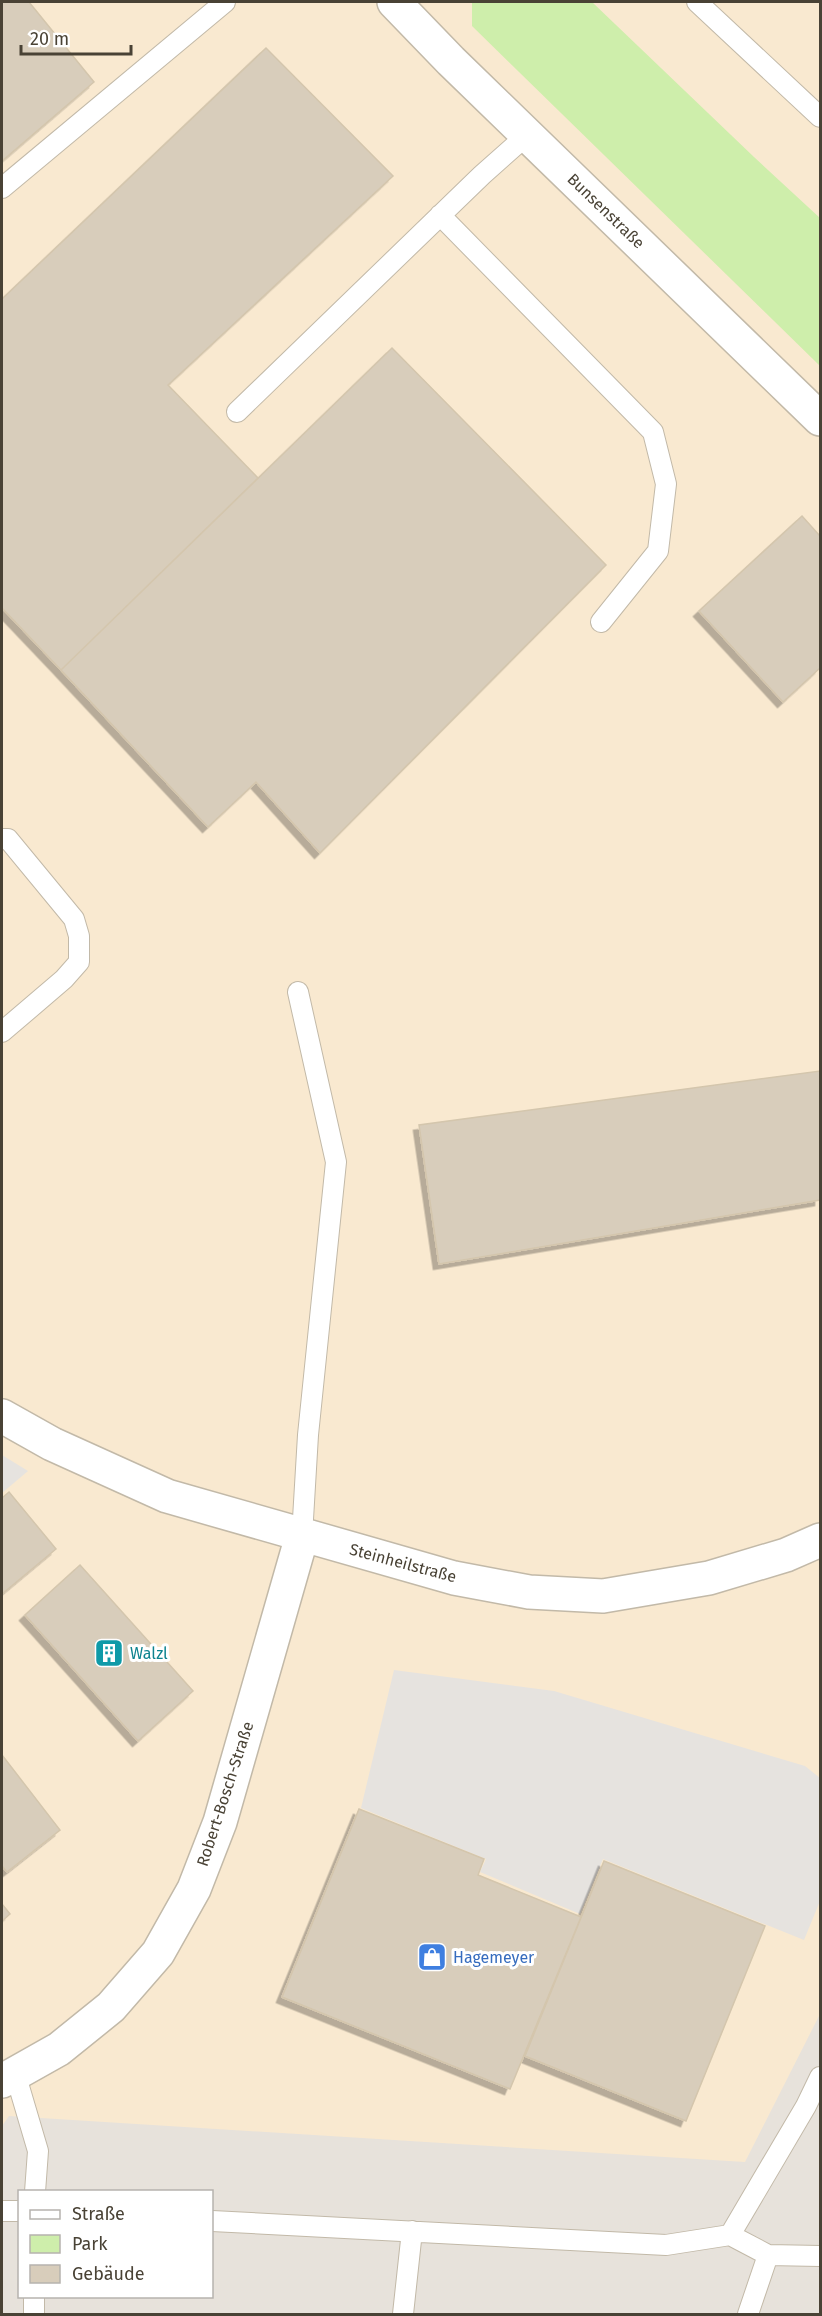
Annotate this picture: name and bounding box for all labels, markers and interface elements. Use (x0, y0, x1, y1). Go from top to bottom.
scale bar (21, 18, 130, 56)
text: 20 m (30, 28, 69, 50)
street label: Bunsenstraße (564, 170, 648, 252)
street label: Steinheilstraße (347, 1540, 459, 1586)
building icon: Walzl (93, 1637, 125, 1669)
place label: Walzl (130, 1644, 168, 1663)
street label: Robert-Bosch-Straße (193, 1719, 257, 1869)
shop icon: Hagemeyer (416, 1941, 448, 1973)
place label: Hagemeyer (453, 1948, 535, 1967)
legend (18, 2190, 213, 2298)
text: Straße (72, 2203, 125, 2225)
text: Park (72, 2233, 108, 2255)
text: Gebäude (72, 2263, 145, 2285)

